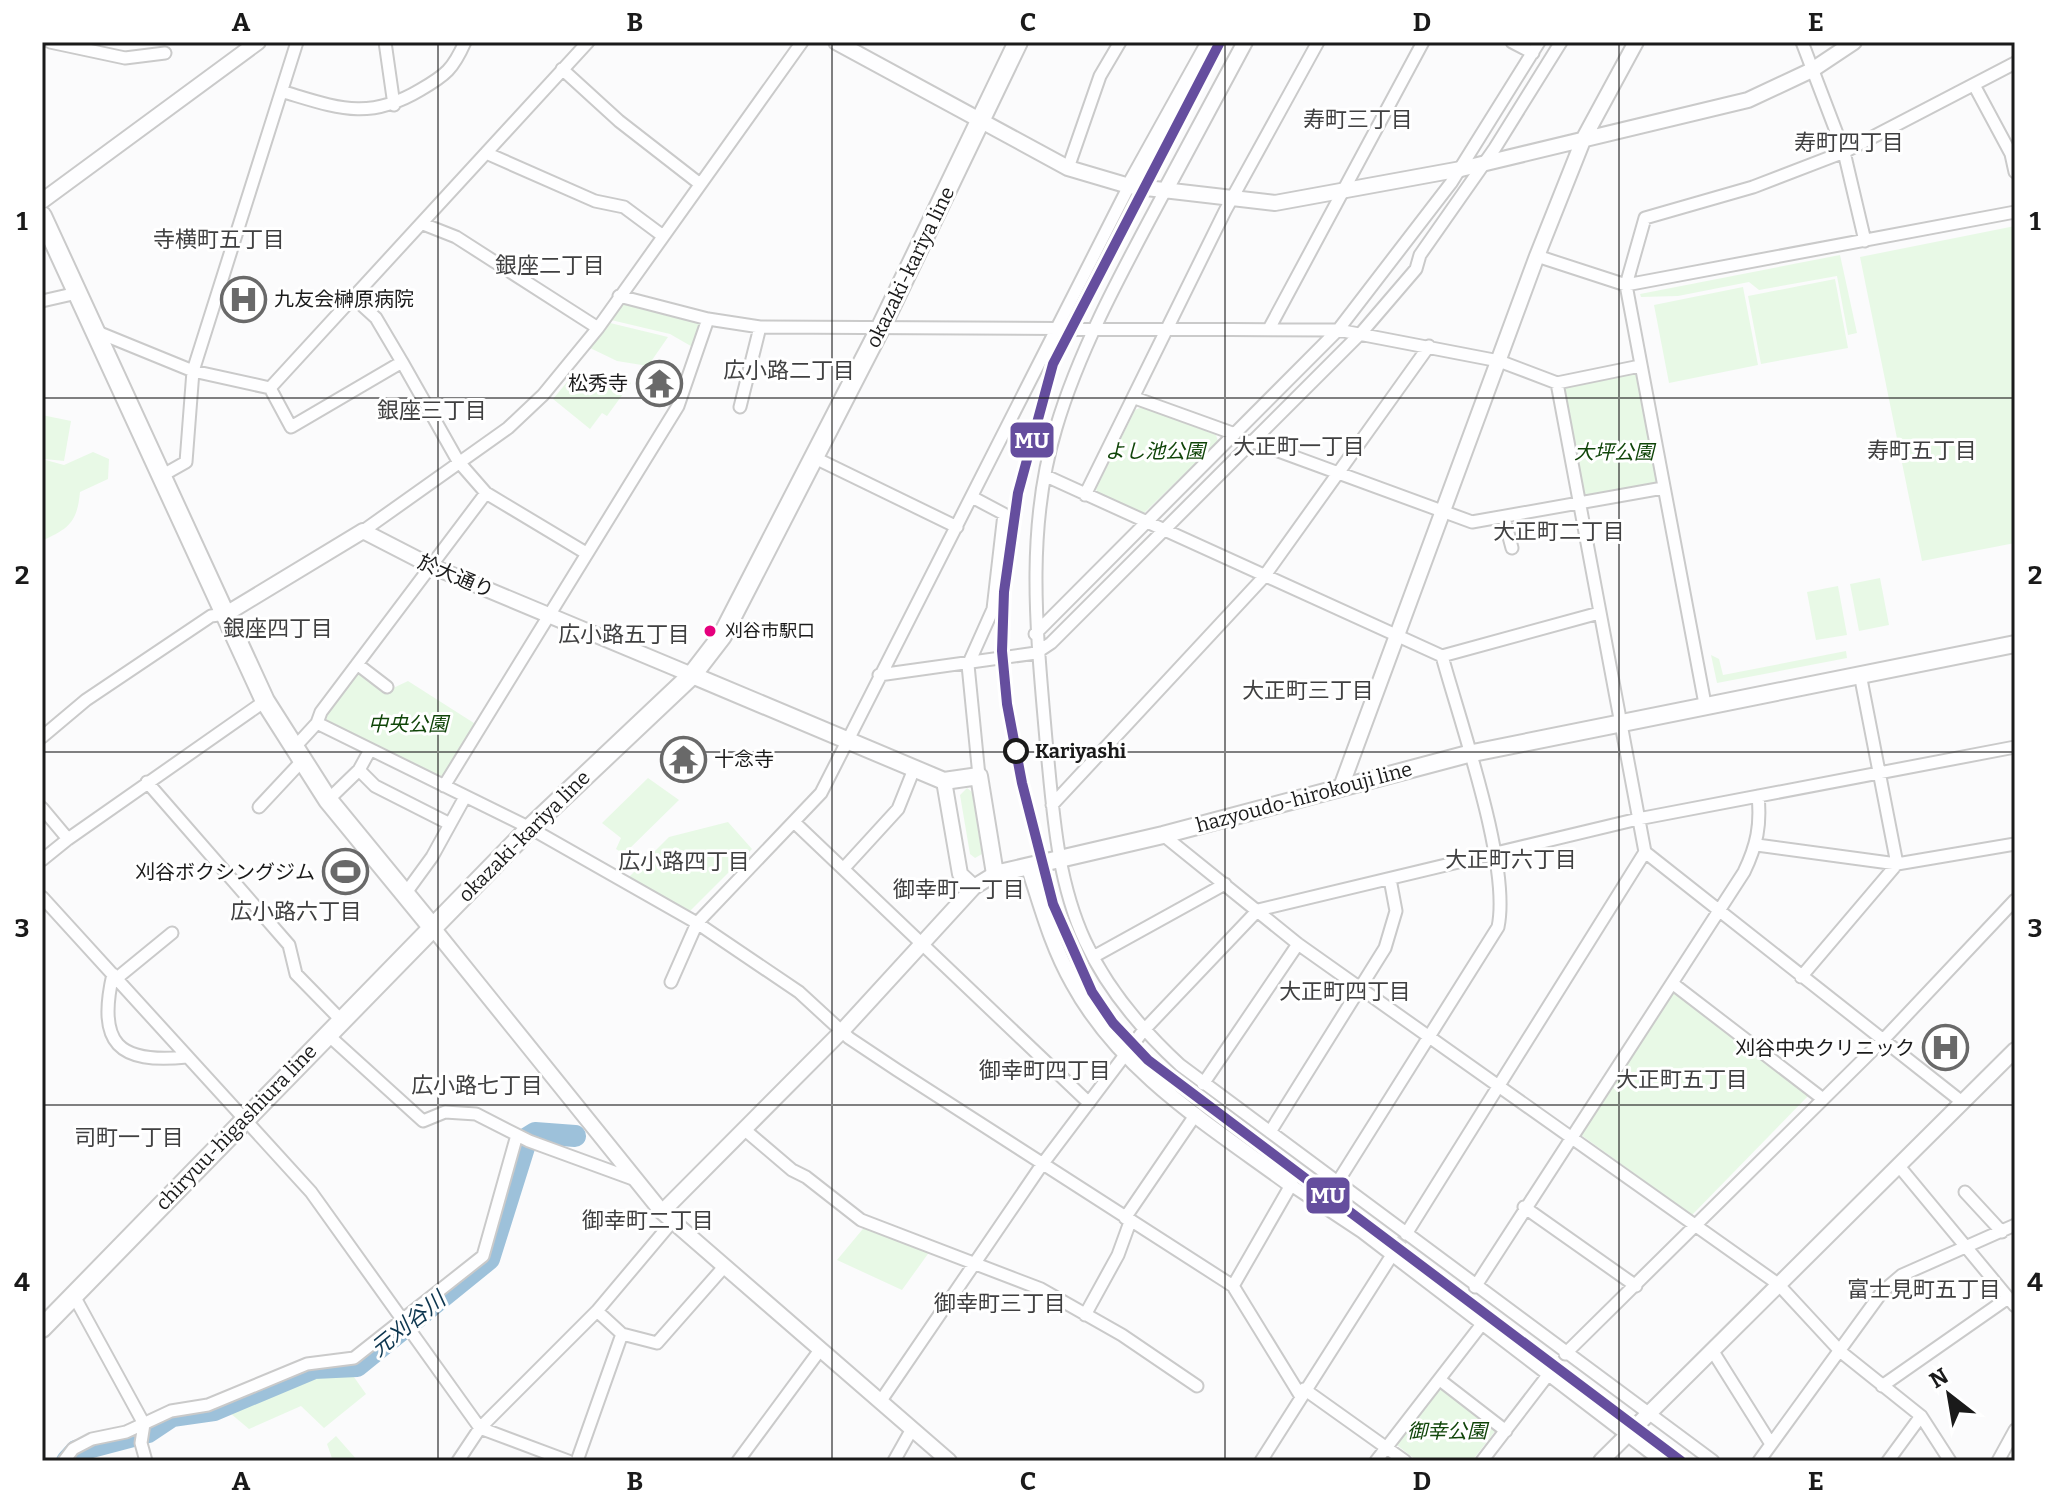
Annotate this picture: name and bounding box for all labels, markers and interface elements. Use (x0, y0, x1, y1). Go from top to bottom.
text: A (232, 7, 251, 38)
text: B (627, 7, 643, 38)
text: C (1020, 7, 1036, 38)
text: D (1413, 7, 1431, 38)
text: E (1808, 7, 1824, 38)
district label: 寿町三丁目 (1303, 106, 1413, 133)
district label: 寿町四丁目 (1794, 129, 1904, 156)
street label: okazaki-kariya line (861, 183, 959, 351)
text: 1 (16, 206, 28, 237)
text: 1 (2029, 206, 2041, 237)
district label: 寺横町五丁目 (153, 226, 285, 253)
district label: 銀座二丁目 (495, 252, 605, 279)
hospital icon: 九友会榊原病院 (219, 275, 267, 323)
place label: 九友会榊原病院 (274, 287, 414, 311)
district label: 広小路二丁目 (723, 357, 855, 384)
temple icon: 松秀寺 (635, 359, 683, 407)
place label: 松秀寺 (568, 371, 628, 395)
district label: 銀座三丁目 (377, 397, 487, 424)
line badge: MU (1009, 421, 1055, 459)
text: MU (1014, 427, 1050, 454)
district label: 大正町一丁目 (1233, 433, 1365, 460)
district label: 寿町五丁目 (1867, 437, 1977, 464)
park label: よし池公園 (1105, 439, 1208, 463)
park label: 大坪公園 (1574, 440, 1657, 464)
district label: 大正町二丁目 (1493, 518, 1625, 545)
street label: 於大通り (414, 549, 498, 603)
text: 2 (15, 560, 29, 591)
text: 2 (2028, 560, 2042, 591)
district label: 銀座四丁目 (223, 615, 333, 642)
place label: 刈谷市駅口 (725, 620, 815, 642)
district label: 広小路五丁目 (558, 621, 690, 648)
marker: 刈谷市駅口 (702, 623, 718, 639)
district label: 大正町三丁目 (1242, 677, 1374, 704)
park label: 中央公園 (368, 712, 451, 736)
temple icon: 十念寺 (659, 735, 707, 783)
marker: Kariyashi (1004, 739, 1028, 763)
place label: Kariyashi (1035, 739, 1127, 763)
place label: 十念寺 (714, 747, 774, 771)
street label: hazyoudo-hirokouji line (1193, 757, 1415, 838)
street label: okazaki-kariya line (453, 765, 595, 907)
district label: 大正町六丁目 (1445, 846, 1577, 873)
sports icon: 刈谷ボクシングジム (322, 848, 370, 896)
district label: 広小路四丁目 (618, 848, 750, 875)
place label: 刈谷ボクシングジム (135, 860, 315, 884)
district label: 御幸町一丁目 (893, 876, 1025, 903)
district label: 広小路六丁目 (230, 898, 362, 925)
text: 3 (15, 913, 29, 944)
text: 3 (2028, 913, 2042, 944)
district label: 大正町四丁目 (1279, 978, 1411, 1005)
hospital icon: 刈谷中央クリニック (1922, 1024, 1970, 1072)
place label: 刈谷中央クリニック (1735, 1036, 1915, 1060)
street label: chiryuu-higashiura line (151, 1039, 321, 1215)
district label: 御幸町四丁目 (979, 1057, 1111, 1084)
district label: 大正町五丁目 (1616, 1066, 1748, 1093)
district label: 広小路七丁目 (411, 1072, 543, 1099)
district label: 司町一丁目 (74, 1124, 184, 1151)
line badge: MU (1305, 1176, 1351, 1215)
text: MU (1310, 1182, 1346, 1209)
district label: 御幸町二丁目 (582, 1207, 714, 1234)
text: 4 (14, 1267, 30, 1298)
text: 4 (2027, 1267, 2043, 1298)
district label: 富士見町五丁目 (1847, 1276, 2001, 1303)
water label: 元刈谷川 (365, 1285, 452, 1362)
district label: 御幸町三丁目 (934, 1290, 1066, 1317)
north arrow (1909, 1355, 1989, 1435)
text: N (1925, 1362, 1953, 1394)
park label: 御幸公園 (1407, 1419, 1490, 1443)
text: A (232, 1466, 251, 1497)
text: B (627, 1466, 643, 1497)
text: C (1020, 1466, 1036, 1497)
text: D (1413, 1466, 1431, 1497)
text: E (1808, 1466, 1824, 1497)

